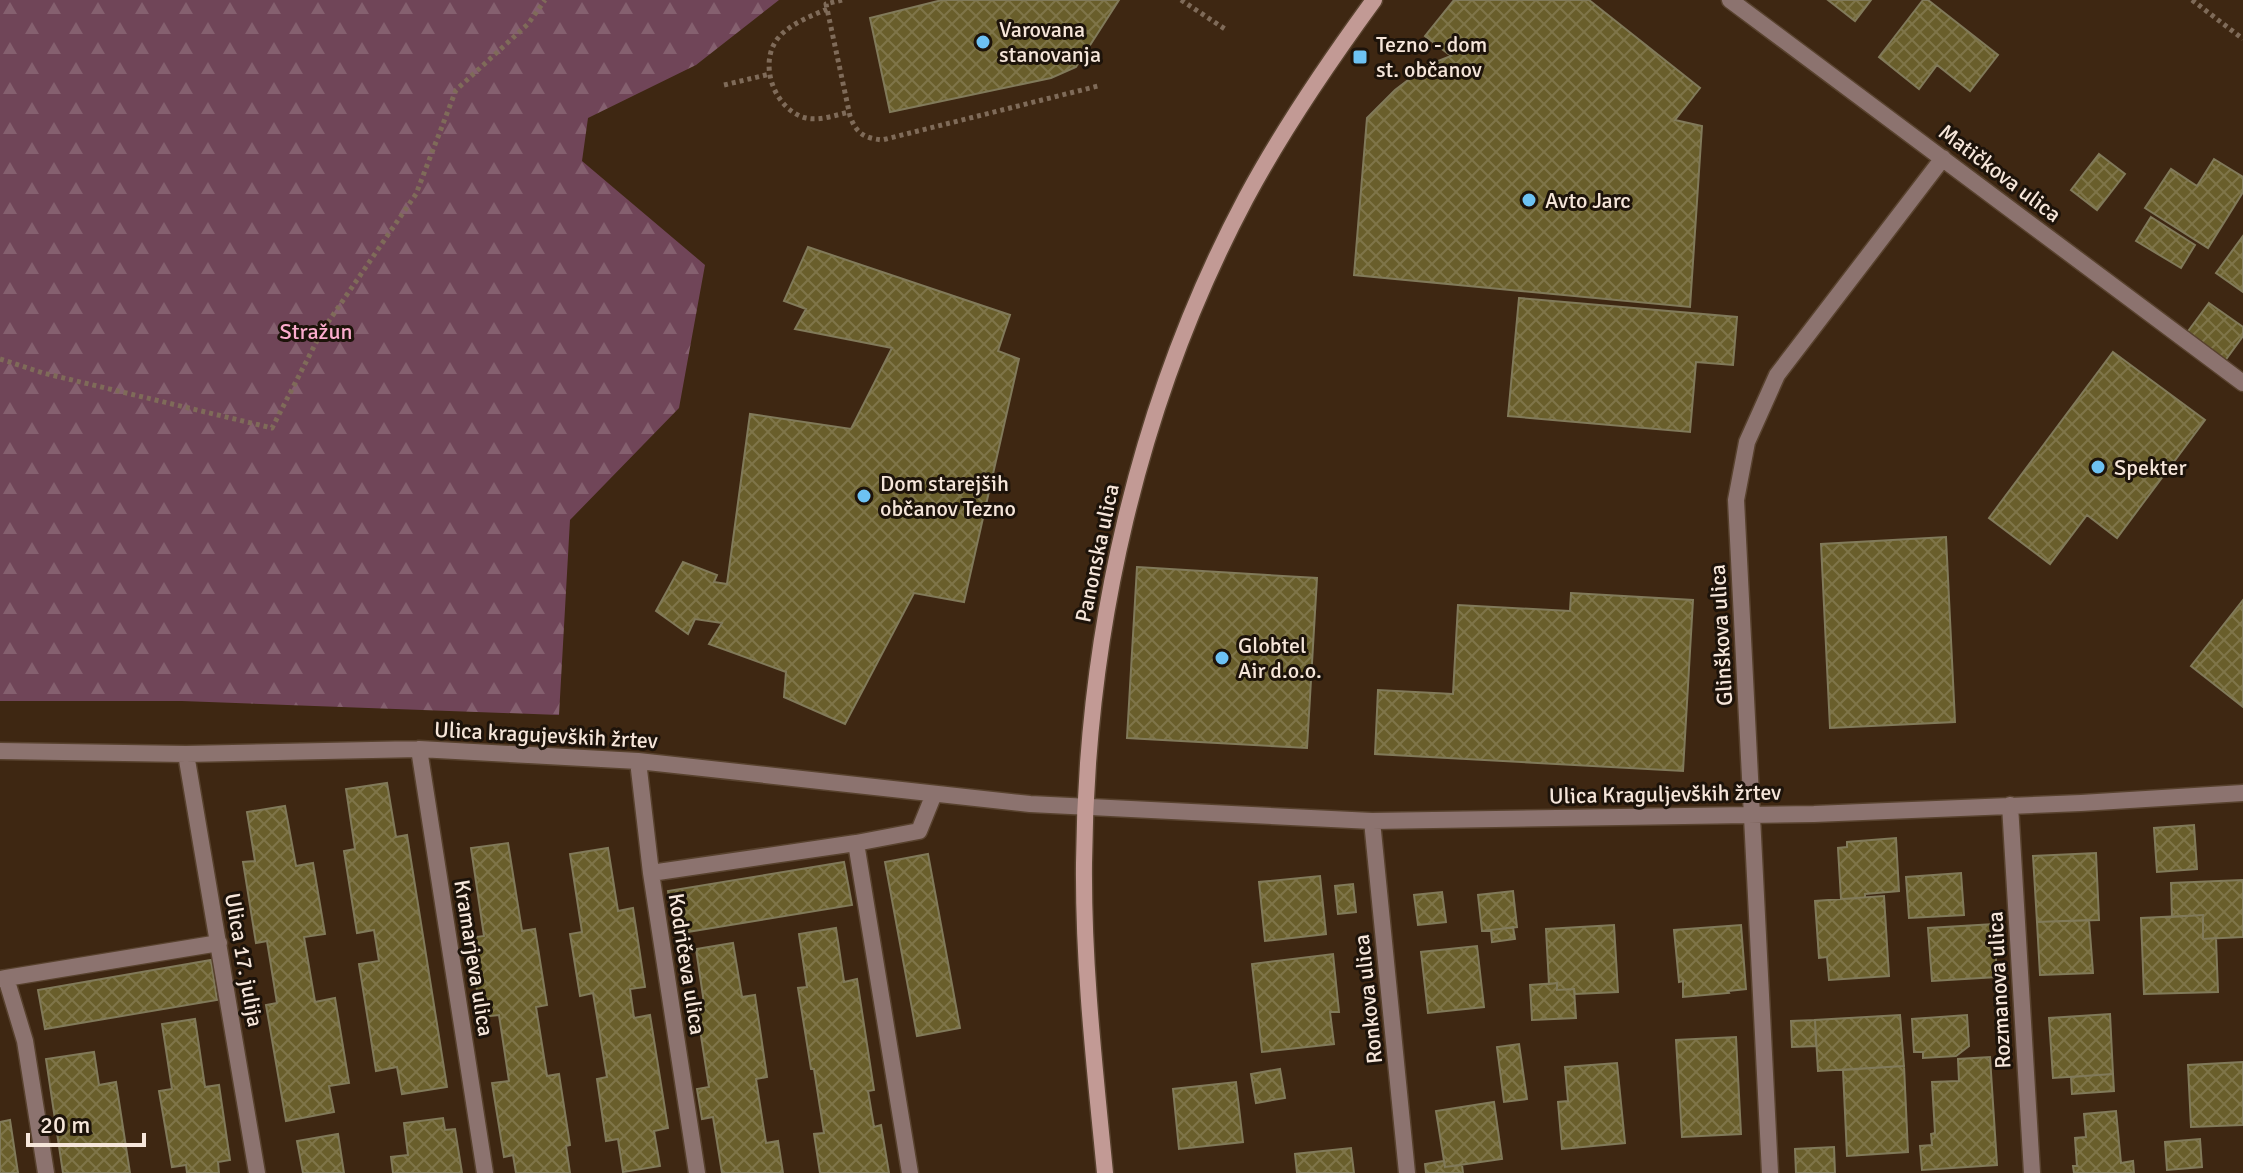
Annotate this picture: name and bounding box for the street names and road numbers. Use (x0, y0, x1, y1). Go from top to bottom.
street label: Matičkova ulica (1933, 118, 2067, 228)
street label: Panonska ulica (1069, 481, 1125, 625)
street label: Glinškova ulica (1704, 564, 1738, 706)
street label: Ulica kragujevških žrtev (434, 716, 658, 754)
street label: Ulica Kraguljevških žrtev (1549, 778, 1781, 810)
street label: Kramarjeva ulica (448, 878, 500, 1038)
street label: Ulica 17. julija (219, 891, 269, 1029)
street label: Kodričeva ulica (662, 891, 712, 1037)
street label: Rozmanova ulica (1981, 911, 2017, 1069)
street label: Ronkova ulica (1348, 933, 1388, 1065)

